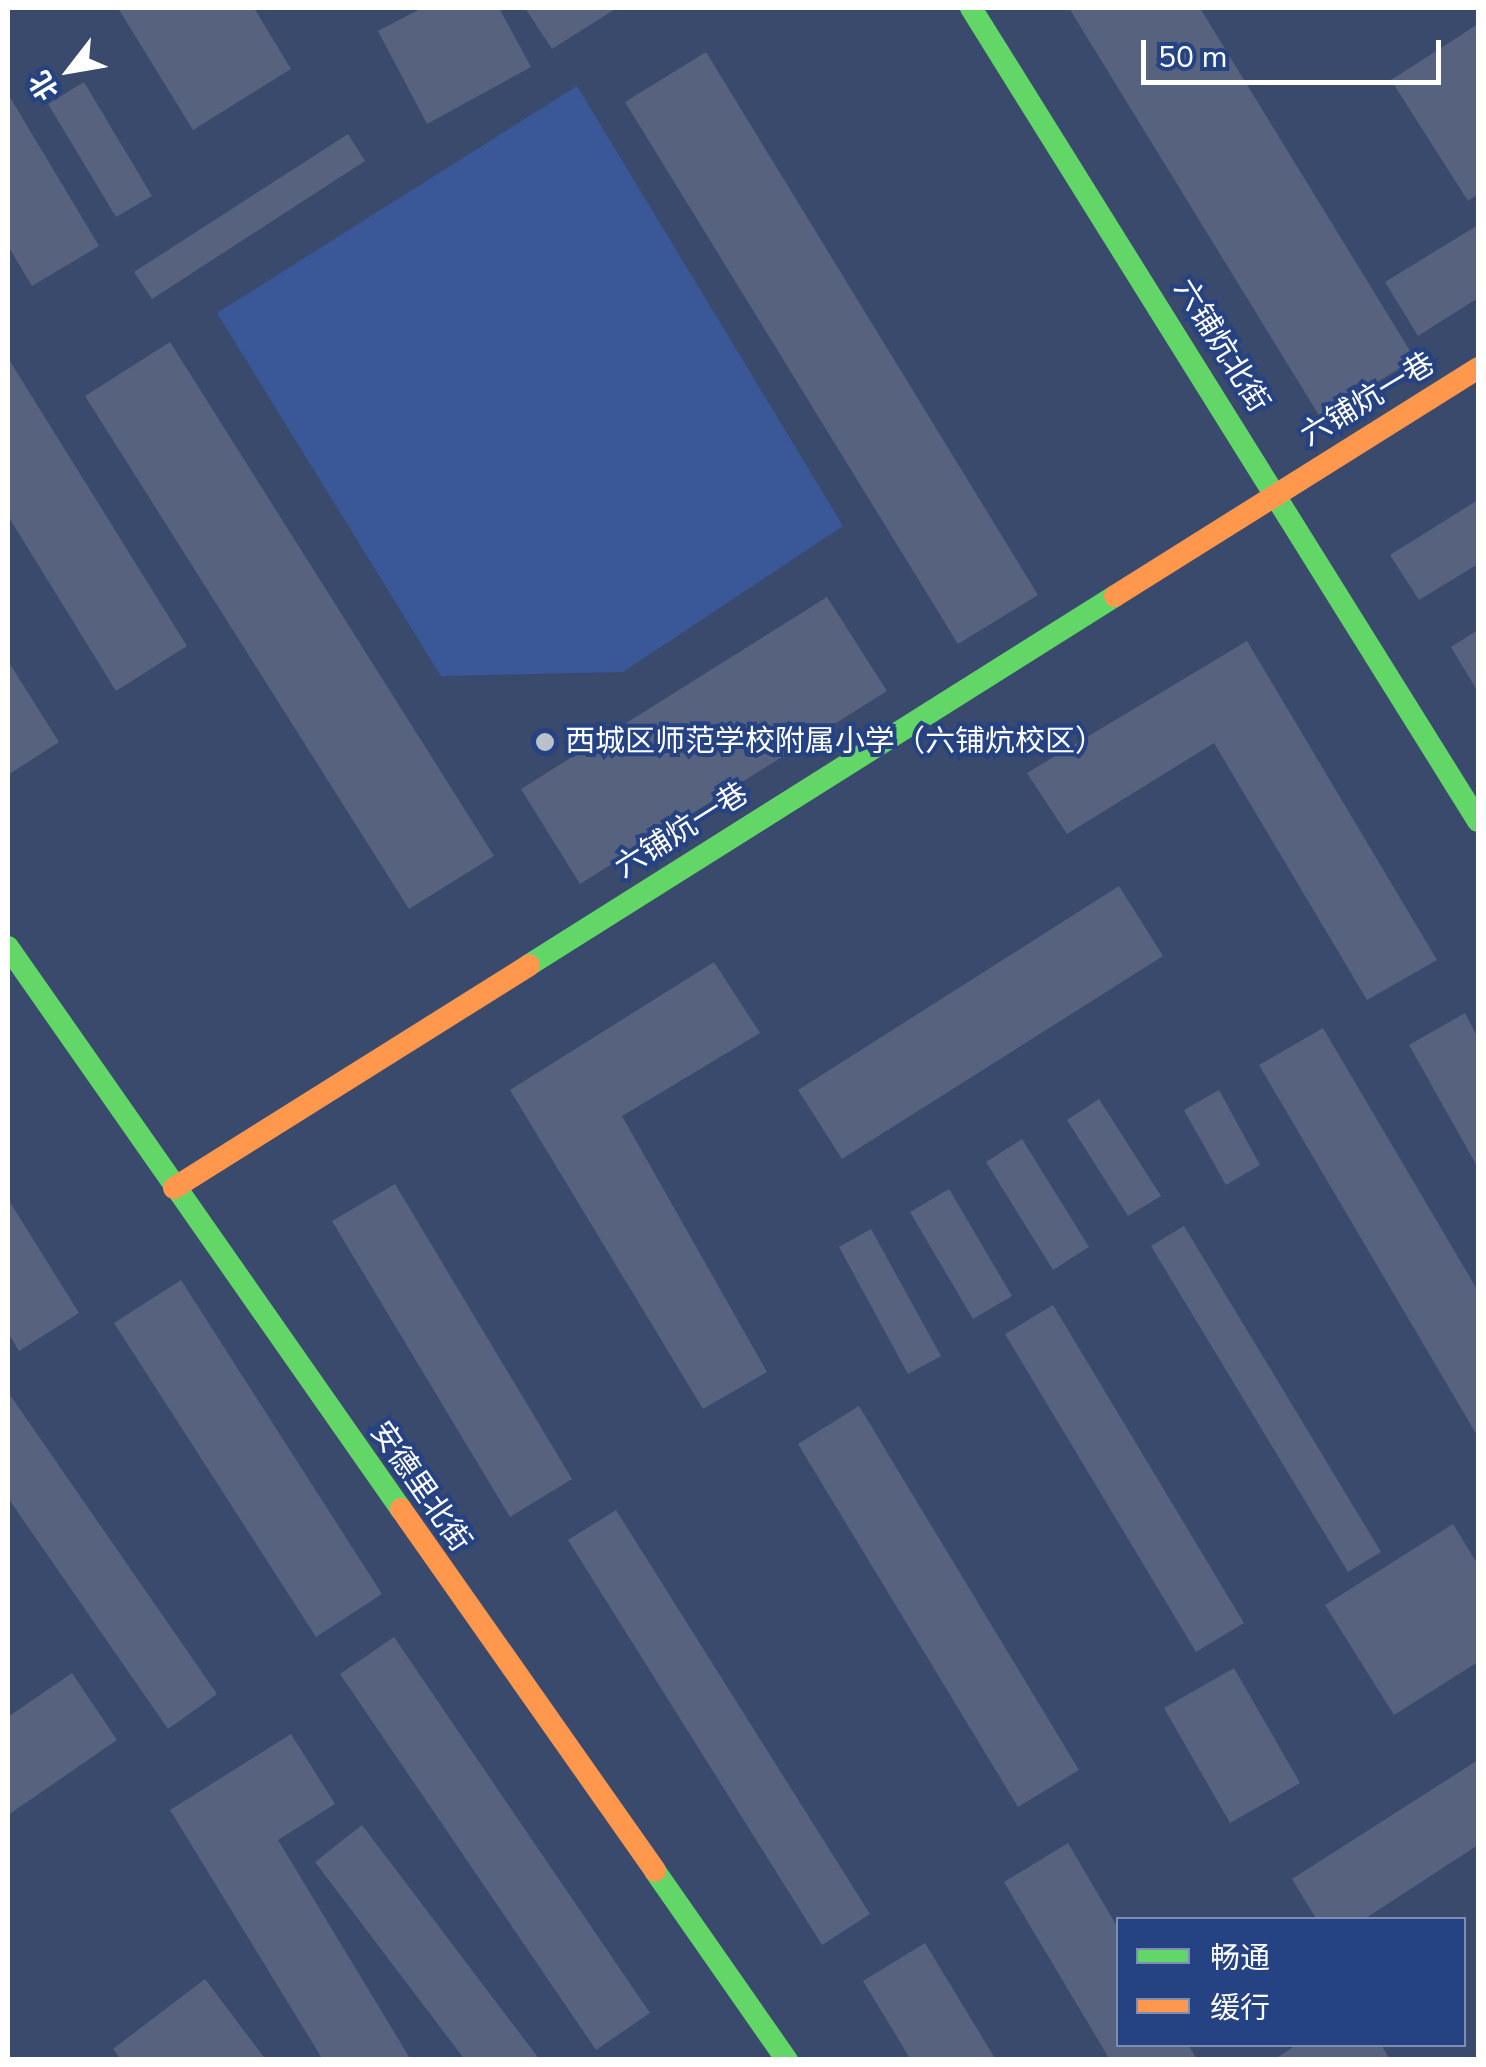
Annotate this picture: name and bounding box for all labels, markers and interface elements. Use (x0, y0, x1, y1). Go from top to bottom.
north arrow (20, 20, 120, 120)
scale bar (1146, 20, 1446, 82)
text: 50 m (1158, 37, 1227, 78)
text: 北 (21, 64, 68, 107)
street label: 六铺炕北街 (1166, 273, 1276, 419)
street label: 六铺炕一巷 (1294, 346, 1442, 454)
place label: 西城区师范学校附属小学（六铺炕校区） (565, 724, 1105, 760)
marker: 西城区师范学校附属小学（六铺炕校区） (534, 731, 556, 753)
street label: 六铺炕一巷 (609, 776, 755, 886)
street label: 安德里北街 (362, 1415, 478, 1559)
legend (1116, 1917, 1466, 2047)
text: 畅通 (1210, 1938, 1270, 1979)
text: 缓行 (1210, 1988, 1270, 2029)

